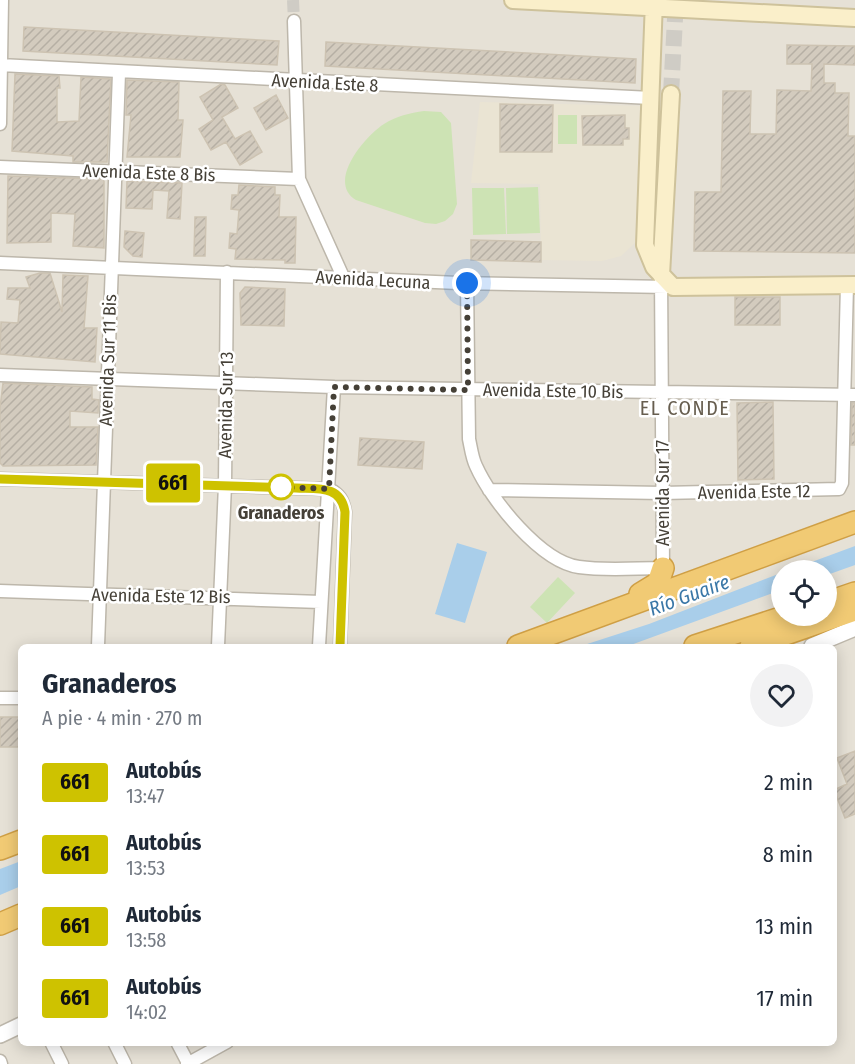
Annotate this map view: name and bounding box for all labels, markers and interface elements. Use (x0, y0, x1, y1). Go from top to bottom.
street label: Avenida Este 8 (271, 69, 379, 97)
street label: Avenida Este 8 Bis (82, 160, 216, 186)
street label: Avenida Lecuna (315, 266, 431, 294)
your location (452, 268, 482, 298)
street label: Avenida Sur 11 Bis (95, 293, 121, 426)
street label: Avenida Sur 13 (214, 351, 238, 459)
street label: Avenida Este 10 Bis (483, 379, 624, 403)
district label: EL CONDE (640, 396, 730, 420)
street label: Avenida Sur 17 (652, 440, 674, 546)
line badge: 661 (138, 464, 207, 502)
text: 661 (158, 470, 188, 496)
marker: Granaderos (268, 474, 294, 500)
street label: Avenida Este 12 (697, 480, 811, 504)
place label: Granaderos (238, 502, 324, 524)
map controls (771, 560, 837, 626)
button: locate (771, 560, 837, 626)
water label: Río Guaire (645, 569, 733, 621)
street label: Avenida Este 12 Bis (91, 584, 231, 608)
button: heart (750, 664, 813, 727)
text: Granaderos (42, 667, 177, 700)
text: A pie · 4 min · 270 m (42, 706, 202, 730)
text: Autobús (126, 757, 201, 784)
text: 661 (60, 769, 90, 795)
text: 2 min (764, 769, 813, 796)
text: 13:47 (126, 784, 164, 808)
text: Autobús (126, 829, 201, 856)
text: 661 (60, 841, 90, 867)
text: 8 min (763, 841, 813, 868)
text: 13:53 (126, 856, 165, 880)
text: Autobús (126, 901, 201, 928)
text: 661 (60, 913, 90, 939)
text: 13 min (755, 913, 813, 940)
text: 13:58 (126, 928, 166, 952)
text: Autobús (126, 973, 201, 1000)
text: 661 (60, 985, 90, 1011)
text: 17 min (756, 985, 813, 1012)
text: 14:02 (126, 1000, 167, 1024)

